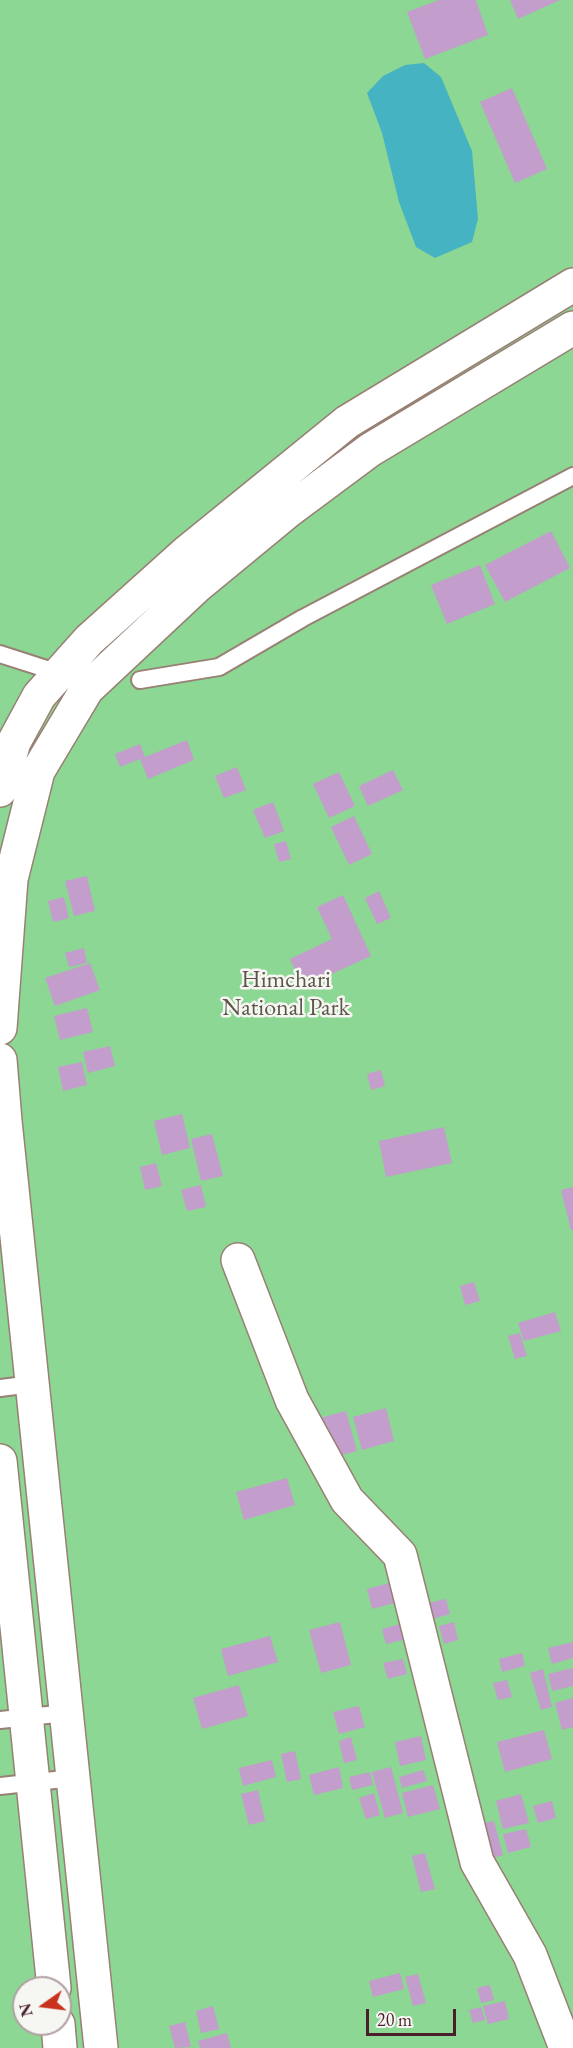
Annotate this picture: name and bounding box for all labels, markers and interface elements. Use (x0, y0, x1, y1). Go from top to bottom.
park label: Himchari National Park (222, 966, 350, 1022)
north arrow (12, 1976, 72, 2036)
scale bar (369, 1997, 459, 2035)
text: N (14, 2001, 38, 2019)
text: 20 m (377, 2008, 412, 2031)

